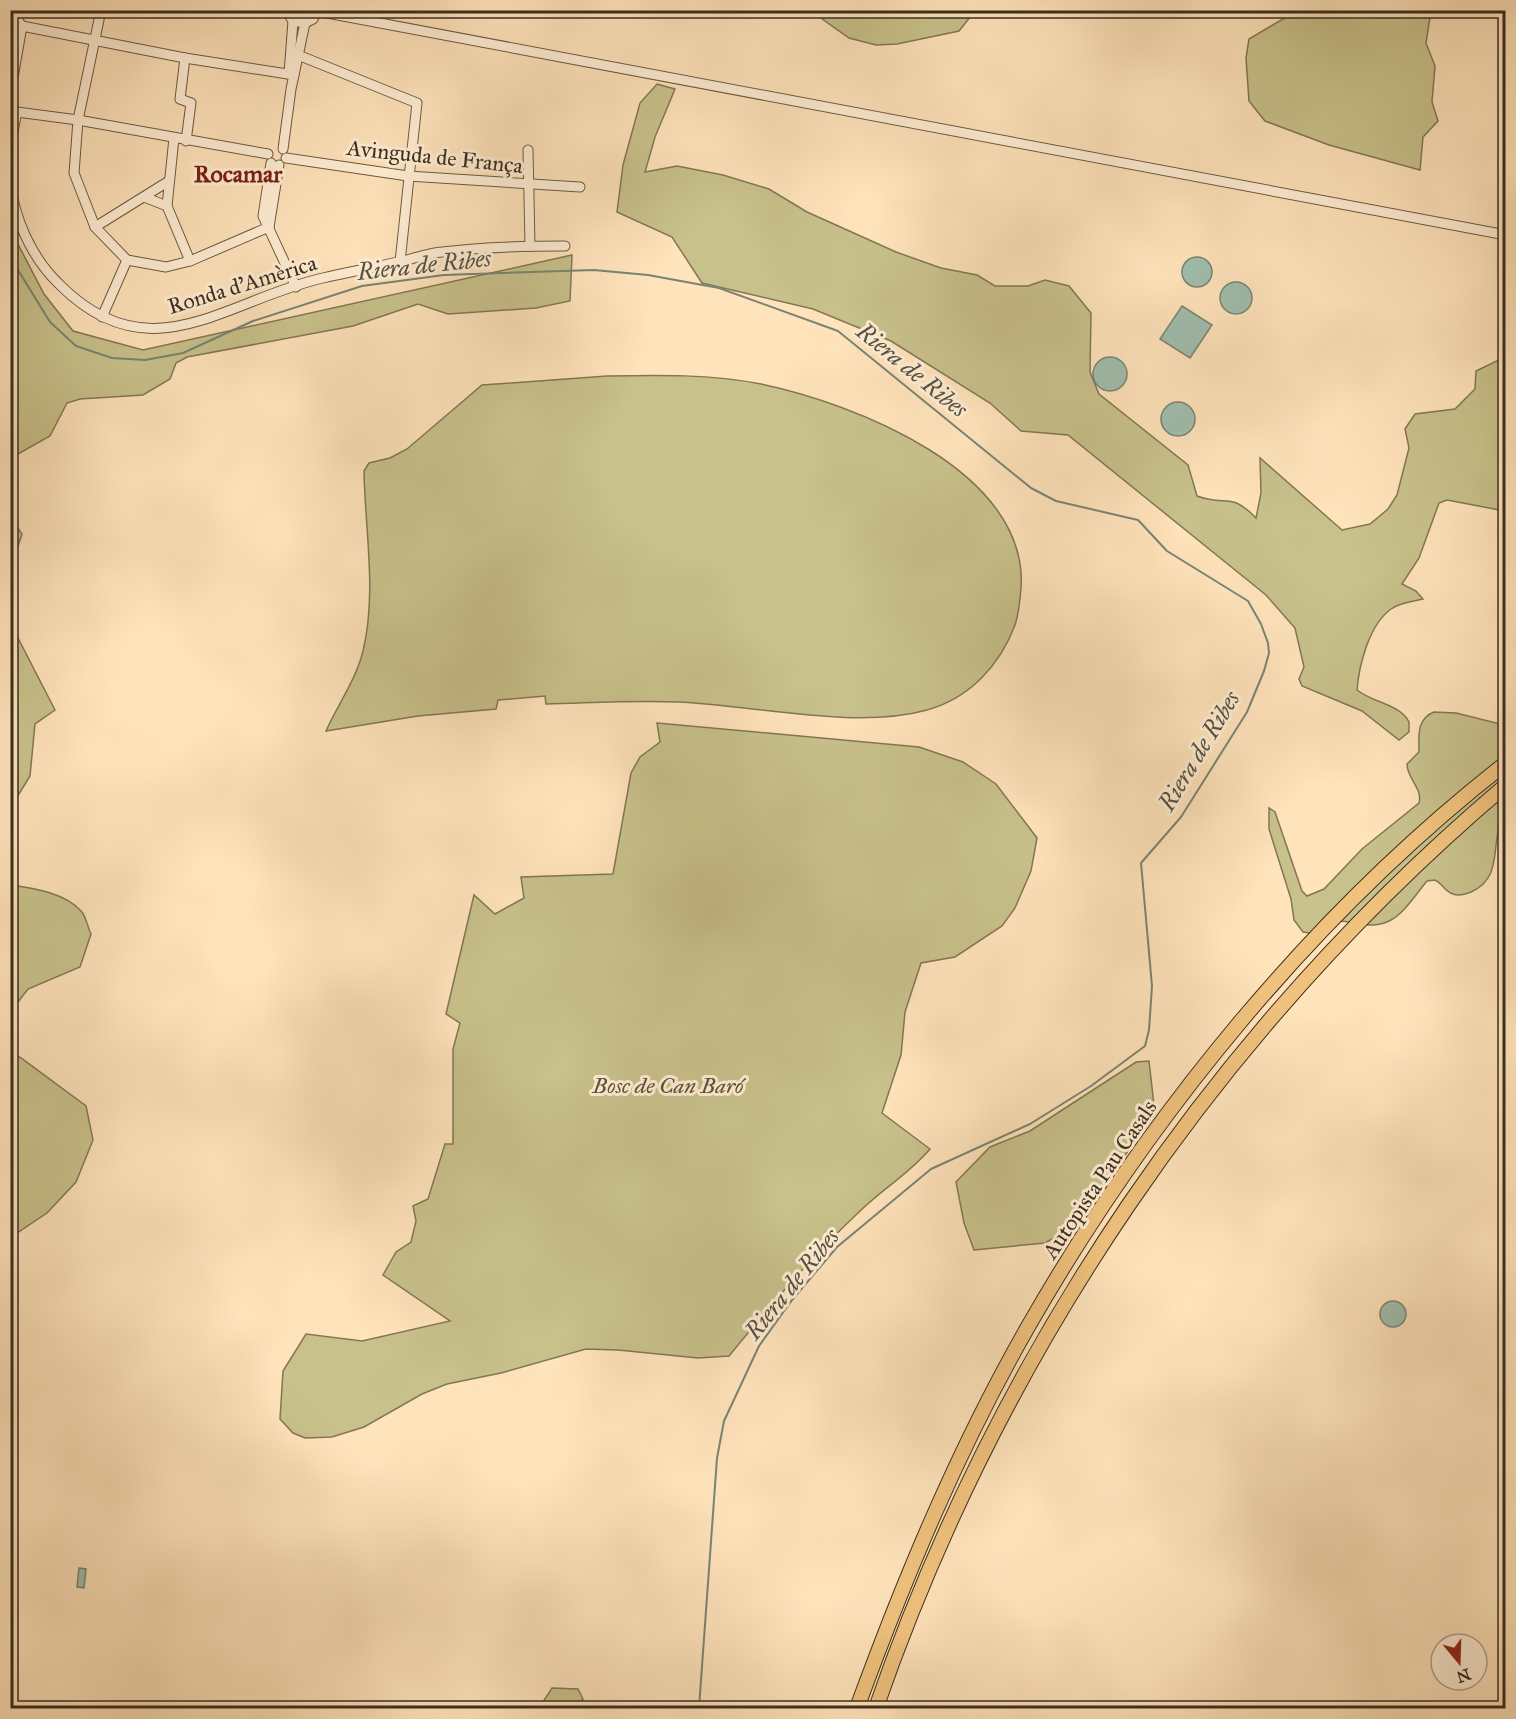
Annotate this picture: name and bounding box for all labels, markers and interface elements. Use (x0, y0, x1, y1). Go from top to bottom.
street label: Avinguda de França (345, 134, 525, 179)
district label: Rocamar (194, 159, 283, 189)
water label: Riera de Ribes (355, 243, 493, 287)
street label: Ronda d'Amèrica (164, 249, 321, 320)
water label: Riera de Ribes (850, 315, 974, 425)
water label: Riera de Ribes (1151, 685, 1247, 817)
park label: Bosc de Can Baró (592, 1072, 747, 1099)
street label: Autopista Pau Casals (1036, 1095, 1163, 1265)
water label: Riera de Ribes (737, 1222, 847, 1346)
north arrow (1429, 1632, 1489, 1692)
text: N (1454, 1665, 1473, 1687)

